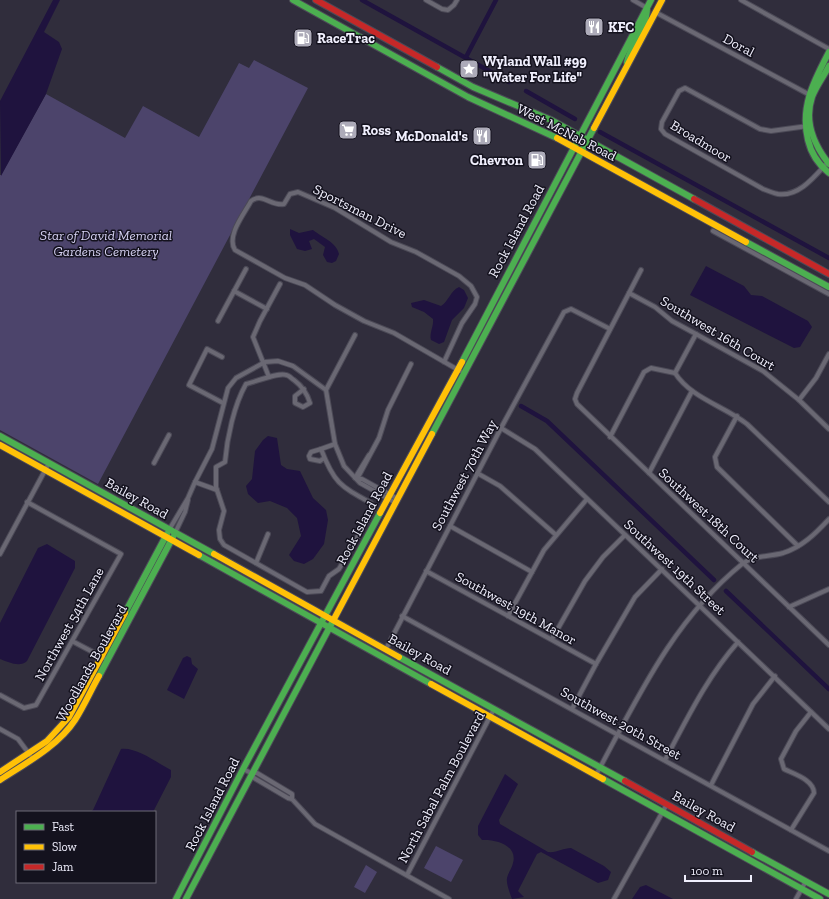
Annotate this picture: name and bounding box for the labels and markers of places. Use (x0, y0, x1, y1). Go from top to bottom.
restaurant icon: KFC (583, 16, 605, 38)
place label: KFC (608, 19, 634, 36)
fuel station icon: RaceTrac (292, 27, 314, 49)
place label: RaceTrac (317, 30, 375, 47)
place label: Wyland Wall #99 "Water For Life" (483, 53, 587, 86)
place icon: Wyland Wall #99 "Water For Life" (458, 58, 480, 80)
supermarket icon: Ross (337, 119, 359, 141)
place label: Ross (362, 122, 392, 139)
restaurant icon: McDonald's (471, 125, 493, 147)
place label: McDonald's (395, 128, 469, 145)
fuel station icon: Chevron (526, 149, 548, 171)
place label: Chevron (470, 152, 524, 169)

